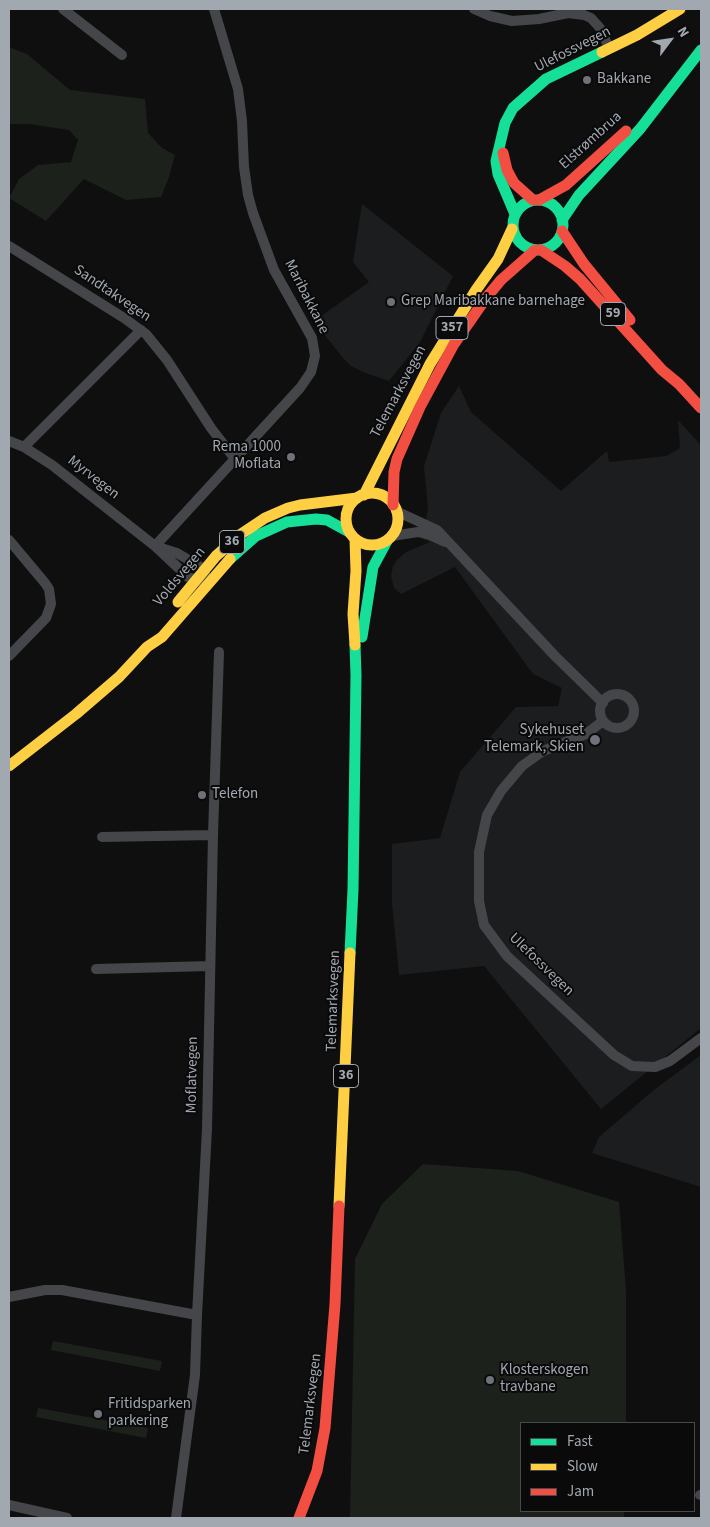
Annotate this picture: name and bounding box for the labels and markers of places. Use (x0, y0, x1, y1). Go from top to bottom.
place label: Bakkane (597, 71, 651, 89)
marker: Bakkane (581, 74, 593, 86)
place label: Grep Maribakkane barnehage (401, 293, 585, 311)
marker: Grep Maribakkane barnehage (385, 296, 397, 308)
place label: Rema 1000 Moflata (212, 439, 281, 474)
marker: Rema 1000 Moflata (285, 451, 297, 463)
place label: Sykehuset Telemark, Skien (484, 722, 584, 757)
marker: Sykehuset Telemark, Skien (588, 733, 602, 747)
place label: Telefon (212, 786, 258, 804)
marker: Telefon (196, 789, 208, 801)
place label: Klosterskogen travbane (500, 1362, 589, 1397)
marker: Klosterskogen travbane (484, 1374, 496, 1386)
place label: Fritidsparken parkering (108, 1396, 191, 1431)
marker: Fritidsparken parkering (92, 1408, 104, 1420)

